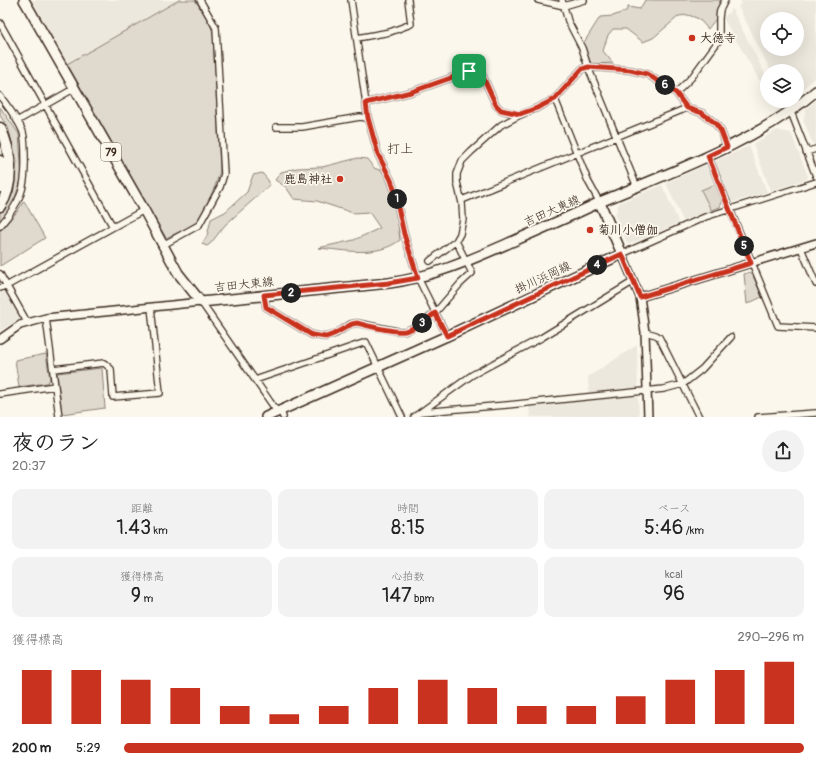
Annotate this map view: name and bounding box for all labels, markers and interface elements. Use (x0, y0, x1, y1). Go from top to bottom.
map controls (760, 12, 804, 108)
button: locate (760, 12, 804, 56)
place label: 大徳寺 (700, 31, 736, 46)
marker: 大徳寺 (687, 33, 697, 43)
pin (452, 54, 486, 88)
icon: arrive (458, 60, 480, 82)
button: layers (760, 64, 804, 108)
pin: 6 (655, 75, 675, 95)
text: 6 (662, 78, 668, 91)
district label: 打上 (387, 141, 413, 157)
road number: 79 (101, 143, 121, 161)
place label: 鹿島神社 (284, 172, 332, 187)
marker: 鹿島神社 (335, 174, 345, 184)
pin: 1 (387, 189, 407, 209)
text: 1 (395, 192, 399, 205)
street label: 吉田大東線 (522, 192, 582, 230)
place label: 菊川小僧伽 (598, 223, 658, 238)
marker: 菊川小僧伽 (585, 225, 595, 235)
pin: 5 (734, 236, 754, 256)
text: 5 (741, 239, 747, 252)
pin: 4 (587, 255, 607, 275)
text: 4 (594, 258, 600, 271)
street label: 掛川浜岡線 (513, 259, 573, 297)
street label: 吉田大東線 (213, 274, 275, 296)
pin: 2 (281, 283, 301, 303)
text: 2 (288, 286, 294, 299)
pin: 3 (412, 313, 432, 333)
text: 3 (419, 316, 425, 329)
text: 夜のラン (12, 429, 100, 457)
button: share (762, 430, 804, 472)
text: 20:37 (12, 458, 46, 474)
text: 距離 (131, 502, 153, 515)
text: 時間 (397, 502, 419, 515)
text: ペース (658, 502, 690, 515)
text: 1.43 (116, 515, 151, 540)
text: 8:15 (391, 515, 425, 540)
text: 5:46 (644, 515, 683, 540)
text: km (151, 524, 168, 537)
text: /km (683, 524, 704, 537)
text: kcal (665, 568, 683, 581)
text: 獲得標高 (120, 570, 164, 583)
text: 心拍数 (392, 570, 425, 583)
text: 96 (663, 581, 685, 606)
text: 9 (131, 583, 141, 608)
text: 147 (382, 583, 412, 608)
text: m (141, 592, 153, 605)
text: bpm (412, 592, 434, 605)
text: 290–296 m (738, 629, 804, 645)
text: 獲得標高 (12, 632, 64, 648)
text: 200 m (12, 740, 51, 756)
text: 5:29 (76, 740, 100, 756)

